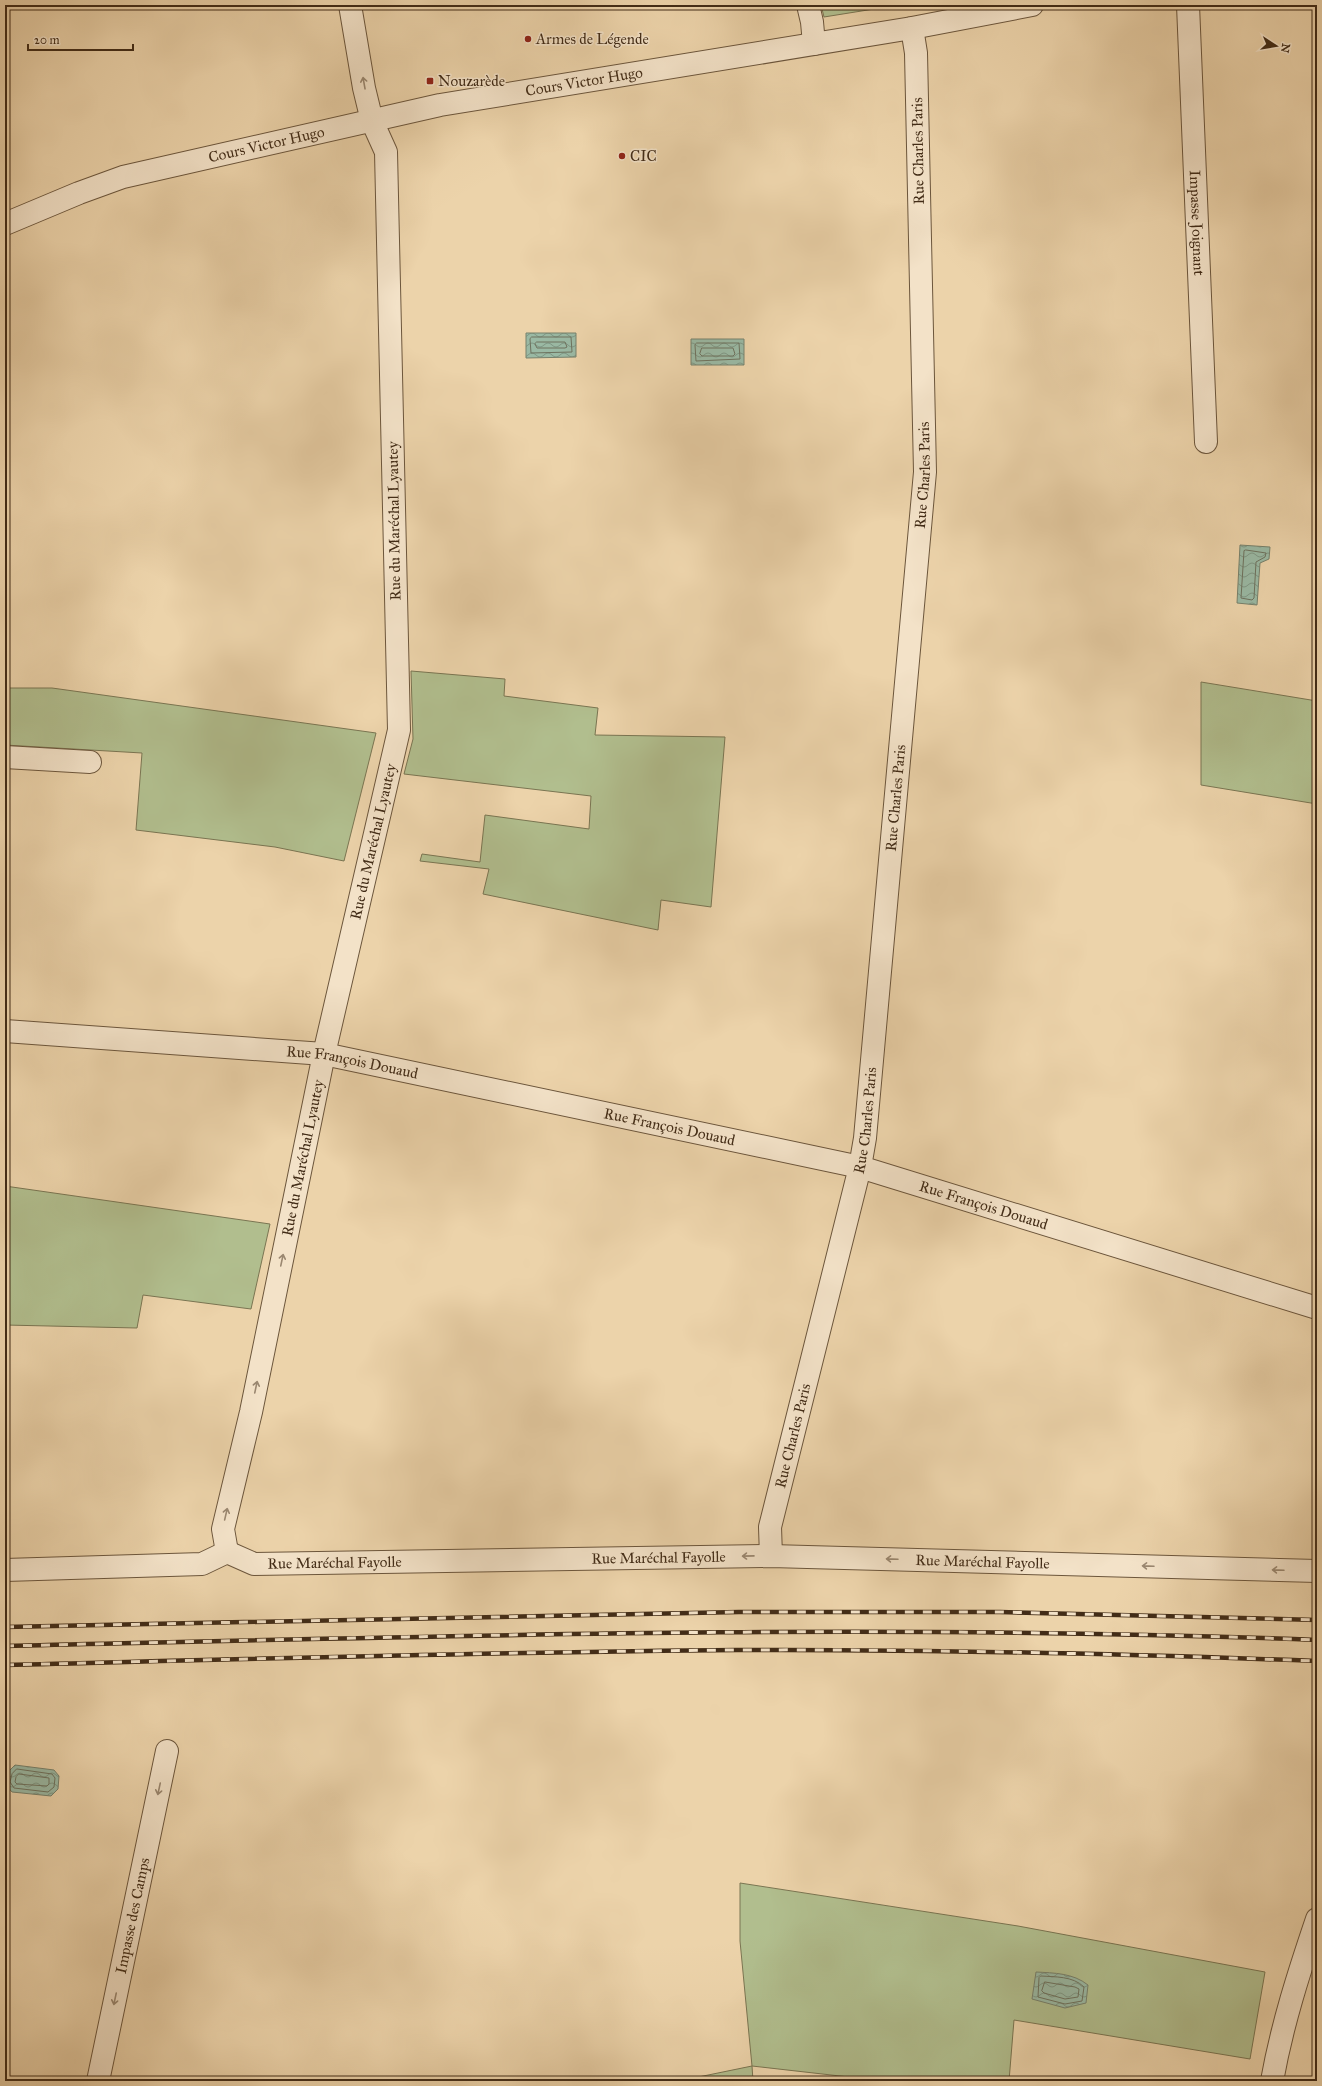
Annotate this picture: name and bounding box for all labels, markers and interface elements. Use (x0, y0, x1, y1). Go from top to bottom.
scale bar (28, 26, 133, 52)
north arrow (1256, 26, 1296, 66)
place label: Armes de Légende (535, 30, 649, 48)
text: 20 m (34, 33, 60, 47)
marker: Armes de Légende (523, 34, 533, 44)
text: N (1278, 42, 1293, 55)
street label: Cours Victor Hugo (524, 63, 644, 100)
place label: Nouzarède (438, 72, 505, 90)
marker: Nouzarède (425, 76, 435, 86)
one-way arrow (359, 77, 367, 90)
street label: Rue Charles Paris (908, 97, 928, 205)
street label: Cours Victor Hugo (207, 122, 326, 166)
place label: CIC (630, 147, 657, 165)
marker: CIC (617, 151, 627, 161)
street label: Impasse Joignant (1186, 170, 1208, 277)
street label: Rue Charles Paris (911, 421, 934, 529)
street label: Rue du Maréchal Lyautey (384, 440, 404, 601)
street label: Rue Charles Paris (882, 744, 909, 852)
street label: Rue du Maréchal Lyautey (346, 761, 400, 921)
street label: Rue François Douaud (286, 1042, 420, 1083)
street label: Rue Charles Paris (850, 1066, 880, 1176)
street label: Rue du Maréchal Lyautey (278, 1077, 328, 1238)
street label: Rue François Douaud (602, 1104, 737, 1150)
street label: Rue François Douaud (917, 1177, 1051, 1234)
one-way arrow (278, 1254, 286, 1267)
one-way arrow (252, 1381, 260, 1394)
street label: Rue Charles Paris (771, 1382, 815, 1490)
one-way arrow (223, 1508, 231, 1521)
street label: Rue Maréchal Fayolle (591, 1548, 726, 1568)
street label: Rue Maréchal Fayolle (915, 1551, 1050, 1573)
one-way arrow (742, 1552, 755, 1560)
street label: Rue Maréchal Fayolle (267, 1553, 402, 1573)
one-way arrow (886, 1555, 899, 1563)
one-way arrow (1142, 1562, 1155, 1570)
one-way arrow (1272, 1566, 1285, 1574)
one-way arrow (155, 1782, 163, 1795)
street label: Impasse des Camps (112, 1856, 153, 1975)
one-way arrow (111, 1992, 119, 2005)

